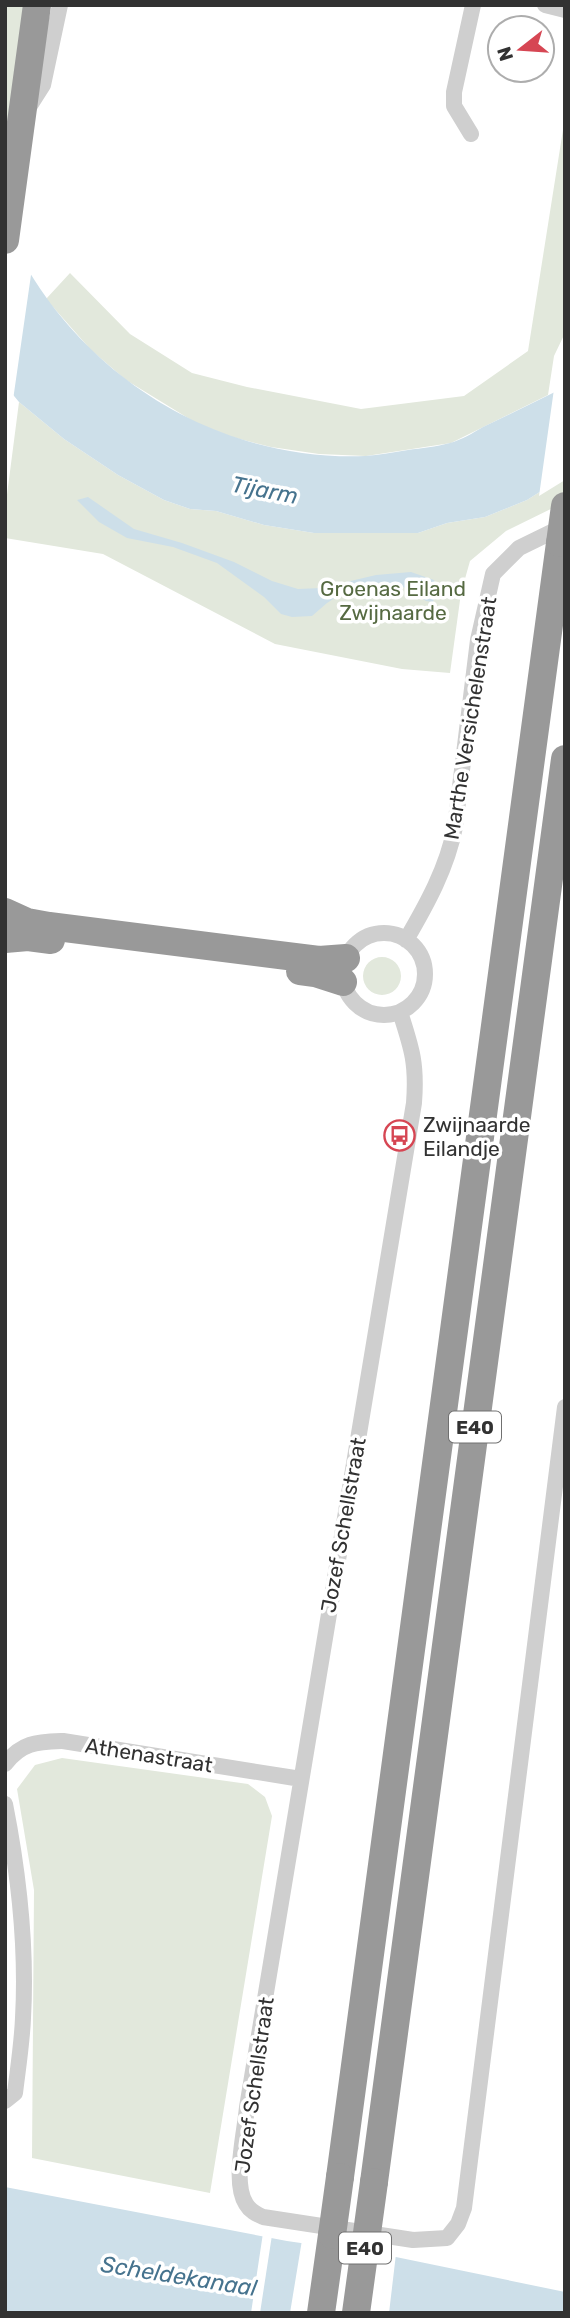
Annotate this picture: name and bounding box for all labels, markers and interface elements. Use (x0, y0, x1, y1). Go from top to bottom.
north arrow (486, 14, 556, 84)
text: N (492, 44, 518, 64)
water label: Tijarm (229, 470, 301, 510)
park label: Groenas Eiland Zwijnaarde (320, 576, 466, 625)
street label: Marthe Versichelenstraat (438, 595, 502, 841)
place label: Zwijnaarde Eilandje (423, 1112, 530, 1161)
bus stop icon: Zwijnaarde Eilandje (383, 1119, 417, 1153)
road number: E40 (449, 1412, 501, 1442)
street label: Jozef Schellstraat (315, 1435, 371, 1615)
street label: Athenastraat (84, 1733, 214, 1777)
street label: Jozef Schellstraat (229, 1995, 279, 2175)
road number: E40 (339, 2232, 391, 2264)
water label: Scheldekanaal (99, 2250, 259, 2302)

